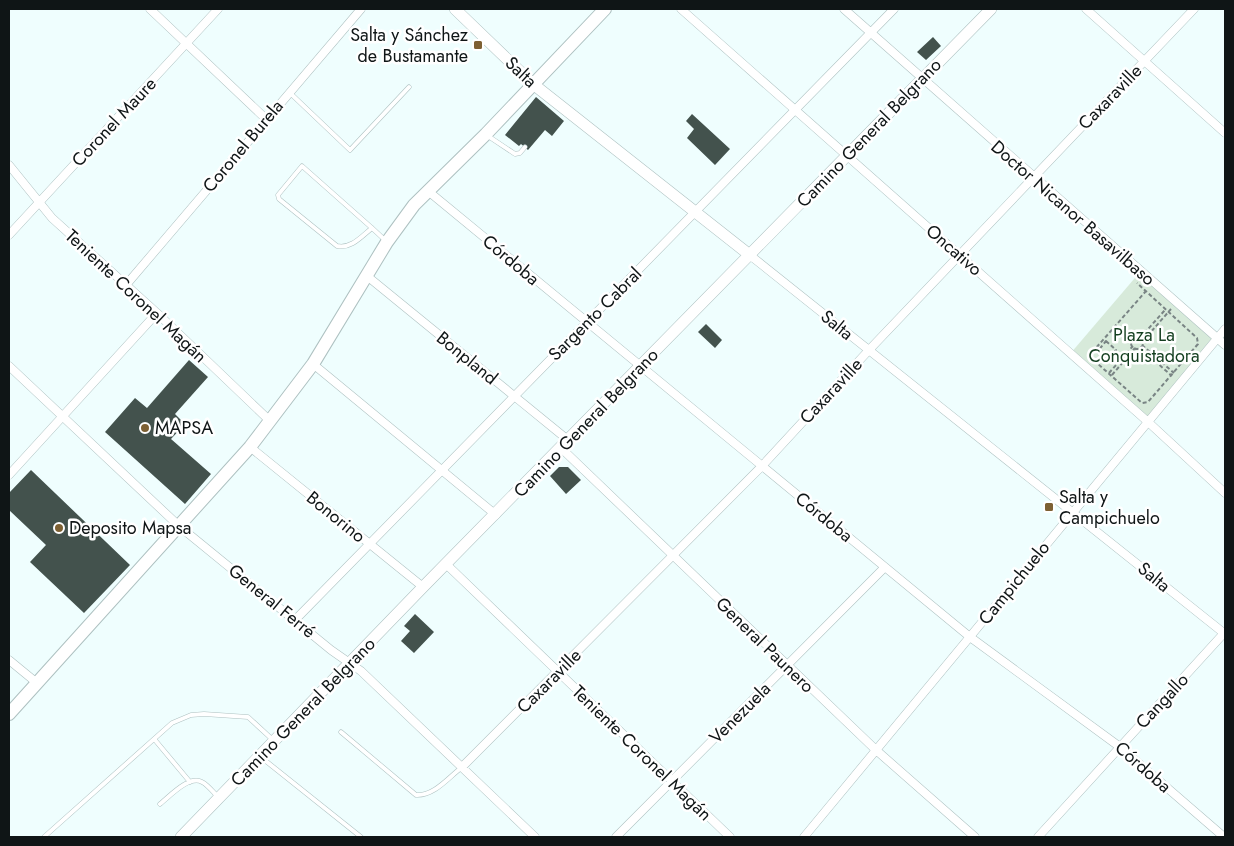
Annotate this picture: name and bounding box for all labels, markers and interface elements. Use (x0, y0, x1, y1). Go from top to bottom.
place label: Salta y Sánchez de Bustamante (350, 22, 469, 69)
marker: Salta y Sánchez de Bustamante (472, 39, 484, 51)
street label: Salta (499, 50, 543, 94)
street label: Camino General Belgrano (791, 52, 947, 213)
street label: Caxaraville (1072, 58, 1148, 136)
street label: Coronel Maure (66, 71, 162, 173)
street label: Coronel Burela (197, 94, 289, 198)
street label: Doctor Nicanor Basavilbaso (985, 134, 1161, 292)
street label: Oncativo (920, 218, 988, 282)
street label: Teniente Coronel Magán (59, 223, 213, 369)
street label: Córdoba (477, 228, 545, 292)
street label: Sargento Cabral (542, 261, 648, 367)
street label: Salta (815, 304, 859, 346)
park label: Plaza La Conquistadora (1088, 322, 1200, 369)
street label: Bonpland (431, 325, 503, 391)
street label: Camino General Belgrano (508, 342, 664, 503)
street label: Caxaraville (793, 352, 869, 430)
place label: MAPSA (155, 415, 213, 441)
marker: MAPSA (139, 422, 151, 434)
place label: Salta y Campichuelo (1059, 484, 1160, 531)
street label: Bonorino (301, 485, 371, 549)
street label: Córdoba (790, 486, 858, 548)
marker: Salta y Campichuelo (1043, 501, 1055, 513)
place label: Deposito Mapsa (69, 515, 192, 541)
marker: Deposito Mapsa (53, 522, 65, 534)
street label: Campichuelo (972, 536, 1056, 630)
street label: Salta (1132, 556, 1176, 598)
street label: General Ferré (223, 558, 321, 644)
street label: General Paunero (710, 591, 820, 699)
street label: Camino General Belgrano (225, 631, 381, 792)
street label: Caxaraville (511, 643, 587, 719)
street label: Cangallo (1129, 667, 1195, 735)
street label: Venezuela (703, 676, 777, 750)
street label: Teniente Coronel Magán (566, 679, 718, 827)
street label: Córdoba (1109, 735, 1177, 799)

